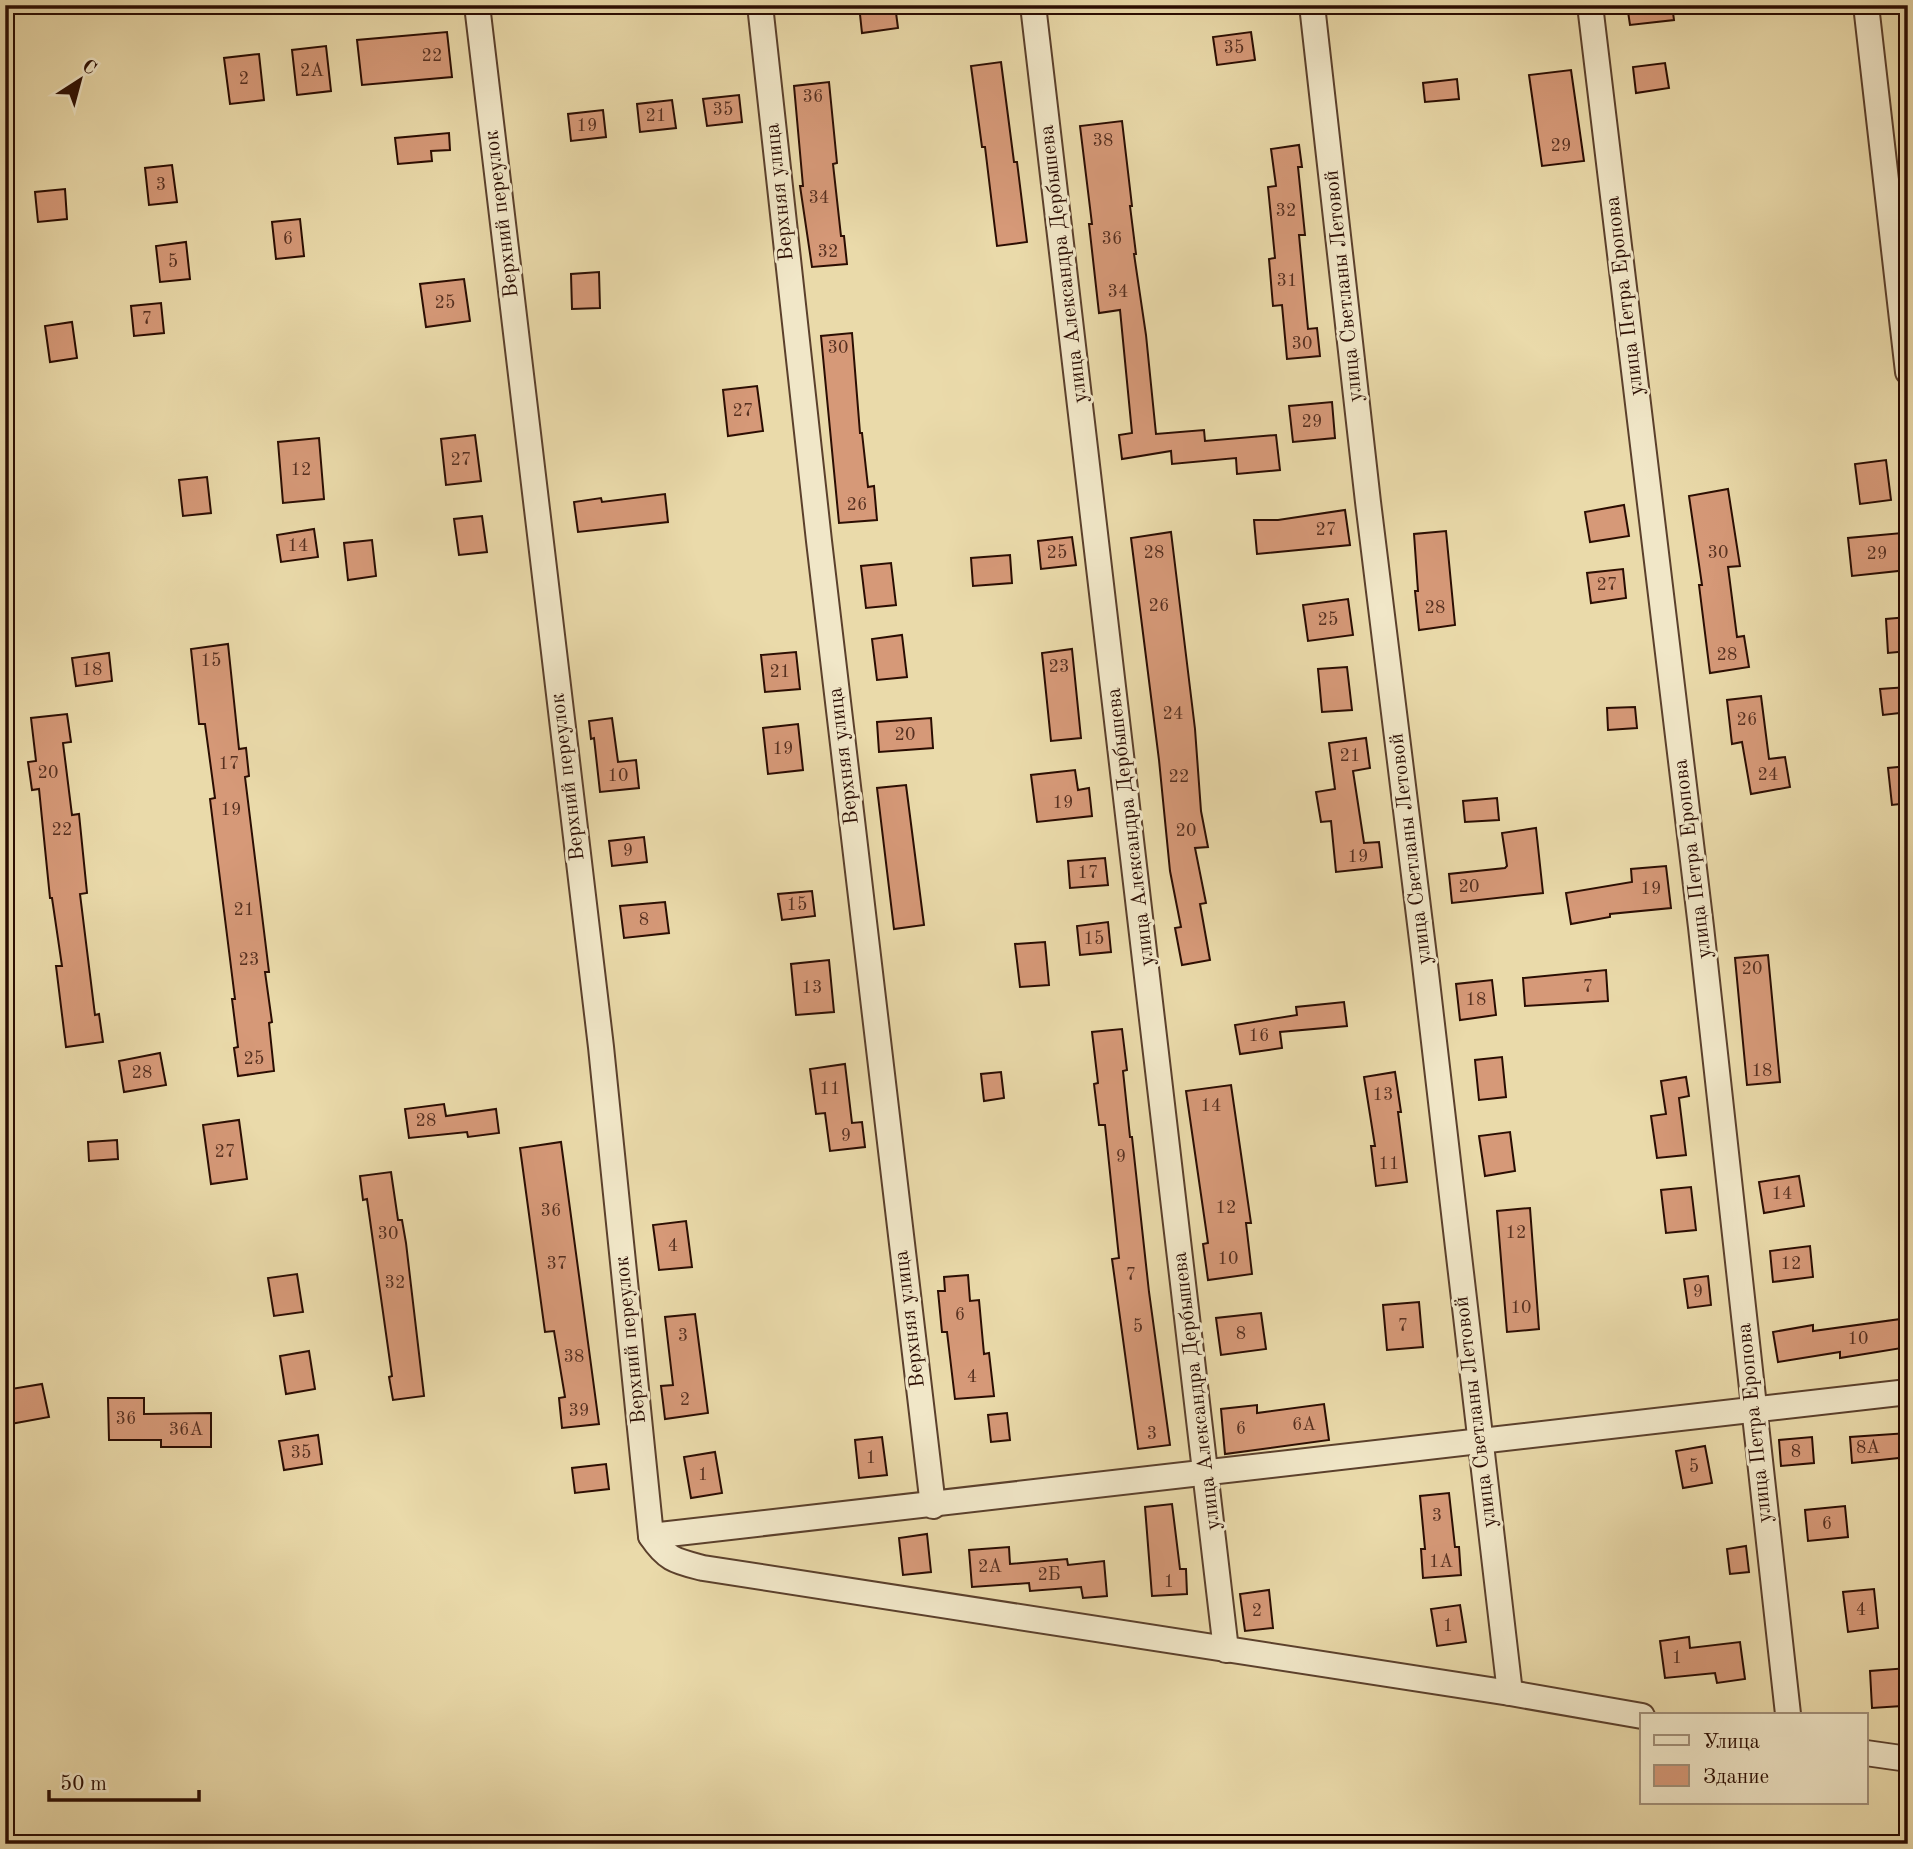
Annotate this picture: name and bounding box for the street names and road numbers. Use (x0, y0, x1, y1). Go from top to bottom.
street label: Верхняя улица (762, 122, 798, 262)
street label: улица Александра Дербышева (1037, 124, 1091, 404)
street label: Верхний переулок (481, 129, 523, 299)
street label: улица Светланы Летовой (1321, 169, 1367, 403)
street label: улица Петра Еропова (1602, 195, 1648, 397)
street label: Верхняя улица (825, 686, 863, 826)
street label: улица Александра Дербышева (1104, 687, 1158, 967)
street label: Верхний переулок (547, 692, 589, 862)
street label: улица Светланы Летовой (1386, 732, 1436, 966)
street label: улица Петра Еропова (1670, 758, 1716, 960)
street label: Верхняя улица (891, 1249, 929, 1389)
street label: улица Александра Дербышева (1170, 1251, 1224, 1531)
street label: Верхний переулок (612, 1255, 650, 1425)
street label: улица Светланы Летовой (1451, 1295, 1501, 1529)
street label: улица Петра Еропова (1734, 1322, 1776, 1524)

